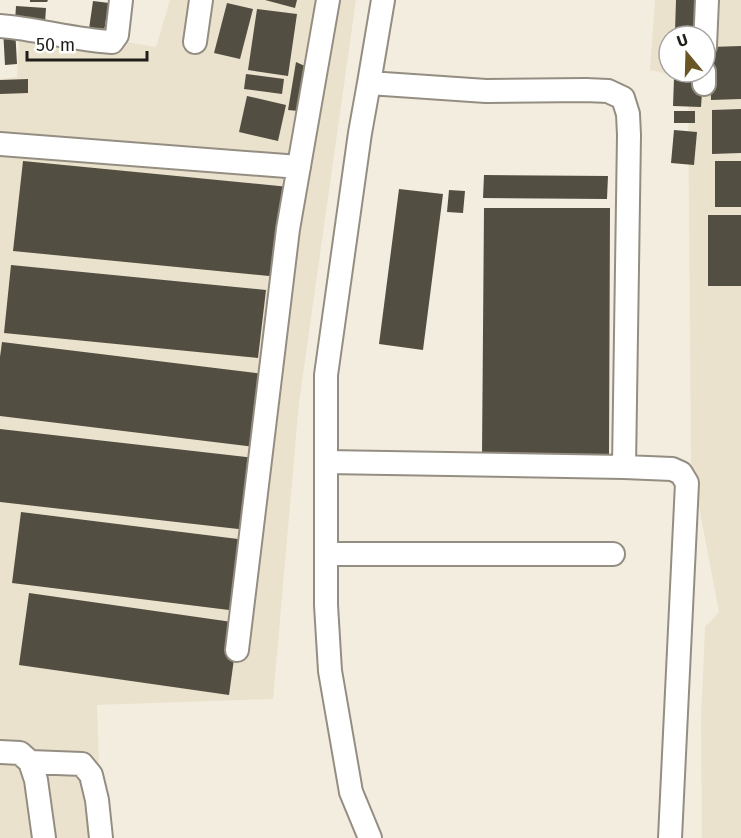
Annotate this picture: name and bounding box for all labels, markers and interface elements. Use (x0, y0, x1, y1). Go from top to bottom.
scale bar (27, 24, 147, 62)
north arrow (657, 24, 717, 84)
text: U (674, 30, 690, 51)
text: 50 m (36, 34, 75, 56)

